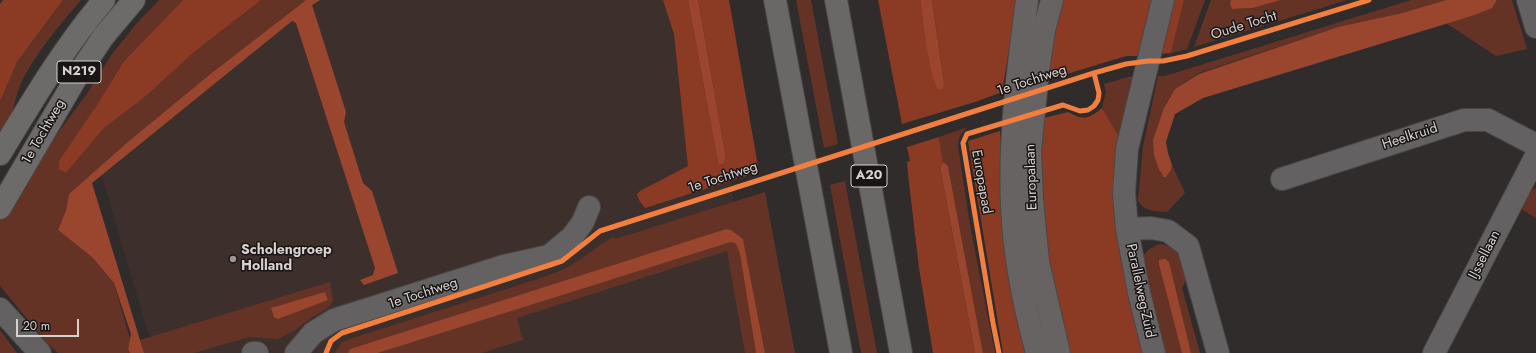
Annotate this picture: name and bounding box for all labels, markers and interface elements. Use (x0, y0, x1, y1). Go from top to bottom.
street label: Oude Tocht (1209, 8, 1279, 44)
road number: N219 (57, 61, 101, 83)
street label: 1e Tochtweg (995, 62, 1069, 100)
street label: 1e Tochtweg (19, 96, 69, 168)
street label: Heelkruid (1380, 120, 1440, 154)
street label: Europalaan (1022, 144, 1042, 210)
street label: Europapad (967, 149, 995, 215)
street label: 1e Tochtweg (686, 159, 760, 197)
road number: A20 (851, 165, 887, 187)
street label: IJssellaan (1466, 228, 1504, 282)
street label: Parallelweg-Zuid (1122, 242, 1158, 340)
place label: Scholengroep Holland (241, 243, 332, 276)
marker: Scholengroep Holland (228, 254, 238, 264)
street label: 1e Tochtweg (386, 275, 460, 313)
scale bar (18, 311, 81, 337)
text: 20 m (23, 317, 50, 335)

